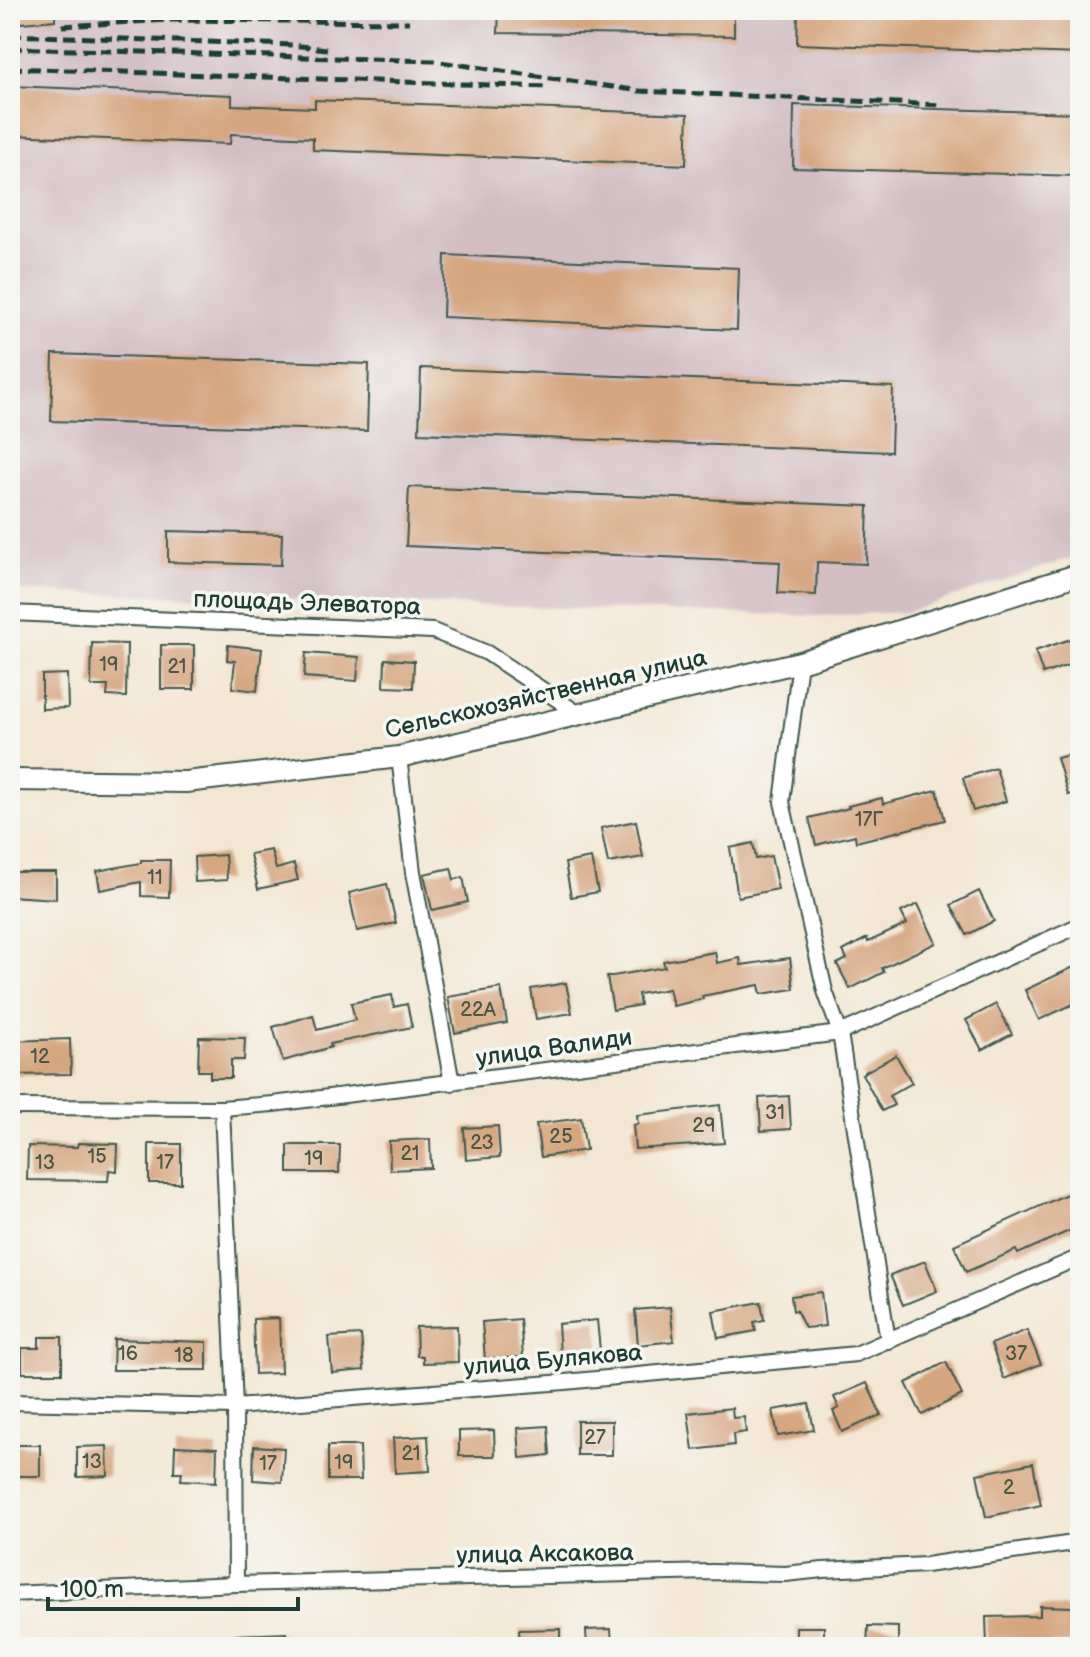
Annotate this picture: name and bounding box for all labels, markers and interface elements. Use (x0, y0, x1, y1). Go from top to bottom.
street label: площадь Элеватора (193, 585, 421, 621)
street label: Сельскохозяйственная улица (382, 643, 710, 745)
house number: 19 (99, 653, 119, 677)
house number: 21 (167, 655, 187, 679)
house number: 17Г (855, 808, 883, 832)
house number: 11 (147, 866, 163, 890)
house number: 22А (460, 998, 497, 1022)
street label: улица Валиди (474, 1023, 634, 1073)
house number: 12 (30, 1045, 50, 1069)
house number: 31 (765, 1101, 785, 1125)
house number: 29 (692, 1114, 716, 1138)
house number: 25 (549, 1125, 573, 1149)
house number: 23 (470, 1131, 494, 1155)
house number: 21 (400, 1142, 420, 1166)
house number: 15 (87, 1145, 107, 1169)
house number: 19 (304, 1147, 324, 1171)
house number: 13 (35, 1151, 55, 1175)
house number: 17 (156, 1151, 174, 1175)
street label: улица Булякова (462, 1338, 644, 1382)
house number: 16 (118, 1342, 138, 1366)
house number: 37 (1005, 1342, 1027, 1366)
house number: 18 (174, 1344, 194, 1368)
house number: 27 (584, 1426, 606, 1450)
house number: 21 (401, 1442, 421, 1466)
house number: 13 (82, 1450, 102, 1474)
house number: 19 (334, 1451, 354, 1475)
house number: 17 (259, 1452, 277, 1476)
house number: 2 (1003, 1476, 1015, 1500)
street label: улица Аксакова (456, 1538, 634, 1570)
scale bar (48, 1561, 298, 1611)
text: 100 m (60, 1575, 124, 1604)

